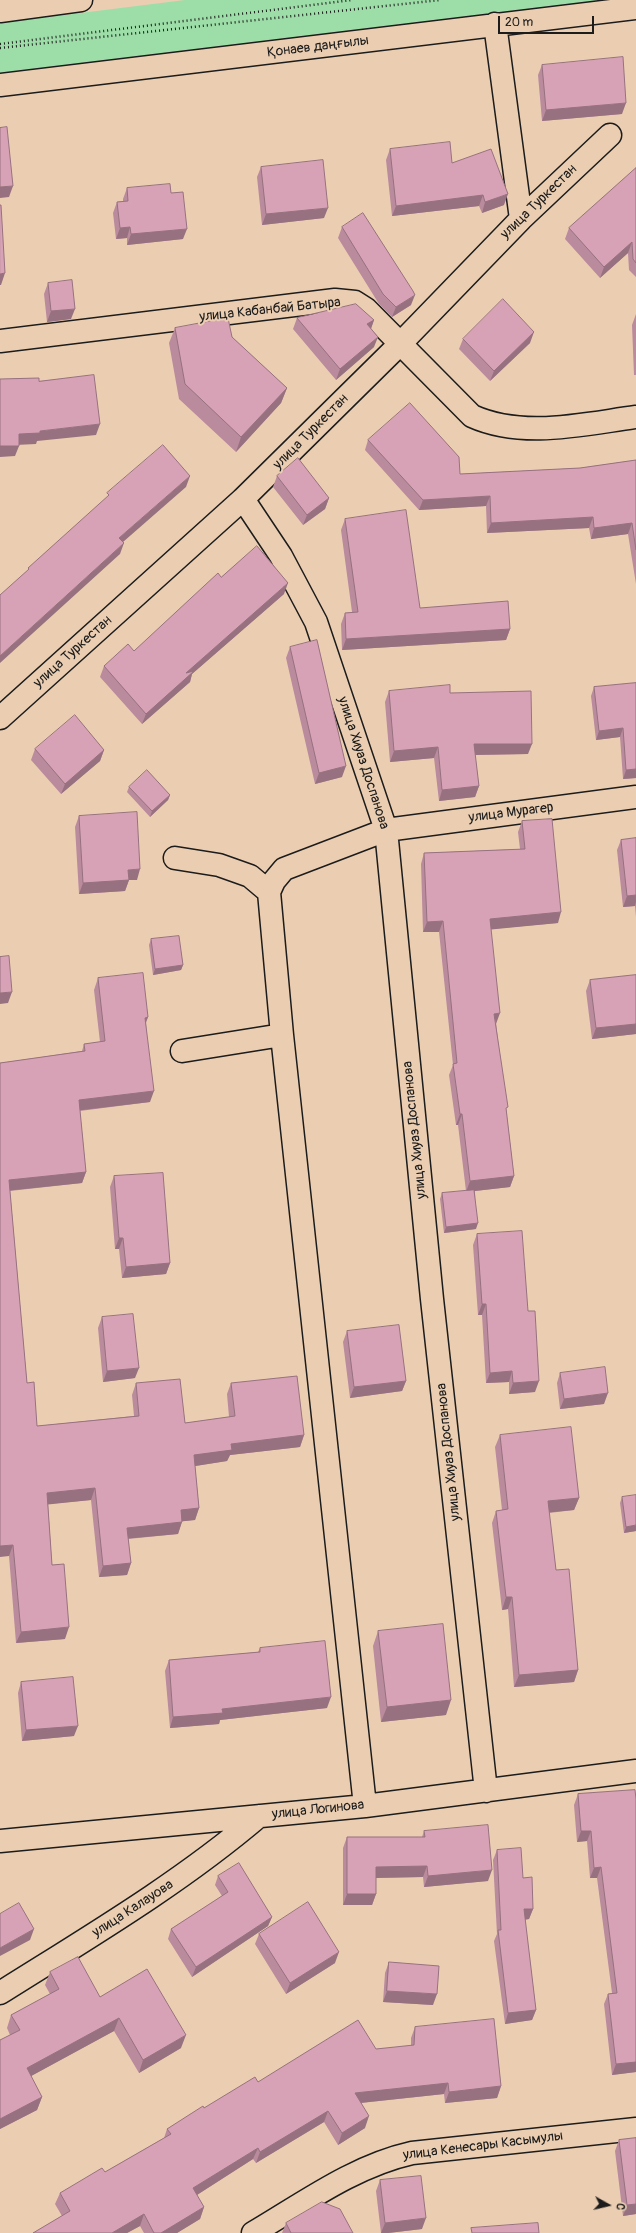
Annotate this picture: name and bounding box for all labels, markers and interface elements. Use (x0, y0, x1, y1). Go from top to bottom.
scale bar (500, 8, 596, 34)
text: 20 m (505, 15, 533, 30)
street label: Қонаев даңғылы (266, 32, 370, 62)
street label: улица Туркестан (497, 161, 581, 243)
street label: улица Кабанбай Батыра (199, 294, 341, 326)
street label: улица Туркестан (270, 391, 352, 473)
street label: улица Туркестан (30, 612, 116, 692)
street label: улица Хиуаз Доспанова (334, 695, 392, 831)
street label: улица Мурагер (468, 799, 554, 827)
street label: улица Хиуаз Доспанова (399, 1060, 431, 1200)
street label: улица Хиуаз Доспанова (433, 1382, 465, 1522)
street label: улица Логинова (271, 1797, 365, 1823)
street label: улица Калауова (89, 1877, 177, 1941)
street label: улица Кенесары Касымулы (402, 2128, 564, 2164)
north arrow (588, 2185, 628, 2225)
text: С (613, 2202, 627, 2211)

